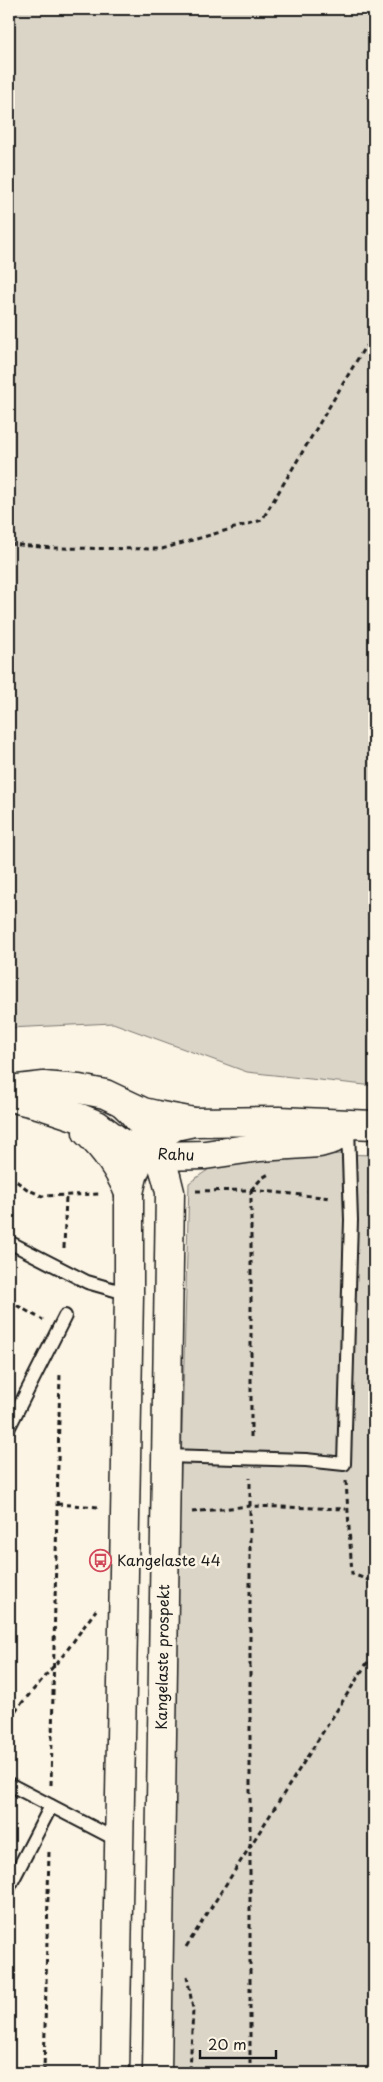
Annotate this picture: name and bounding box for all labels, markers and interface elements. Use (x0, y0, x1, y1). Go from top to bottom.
street label: Rahu (157, 1141, 195, 1166)
place label: Kangelaste 44 (117, 1548, 221, 1571)
bus stop icon: Kangelaste 44 (89, 1549, 113, 1573)
street label: Kangelaste prospekt (149, 1584, 174, 1730)
scale bar (200, 2027, 277, 2059)
text: 20 m (208, 2032, 247, 2055)

